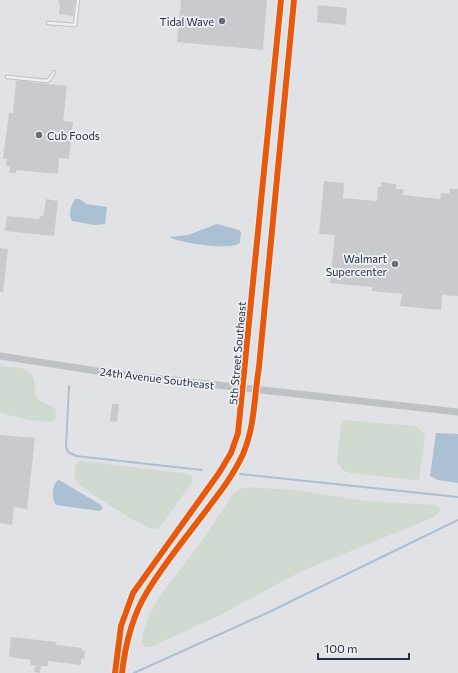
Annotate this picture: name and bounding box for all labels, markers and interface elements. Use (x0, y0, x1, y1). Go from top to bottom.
place label: Tidal Wave (160, 15, 214, 28)
marker: Tidal Wave (217, 16, 227, 26)
place label: Cub Foods (47, 129, 100, 142)
marker: Cub Foods (34, 130, 44, 140)
place label: Walmart Supercenter (326, 252, 388, 278)
marker: Walmart Supercenter (390, 259, 400, 269)
street label: 5th Street Southeast (226, 300, 248, 405)
street label: 24th Avenue Southeast (99, 365, 215, 392)
scale bar (318, 635, 409, 661)
text: 100 m (324, 641, 358, 655)

